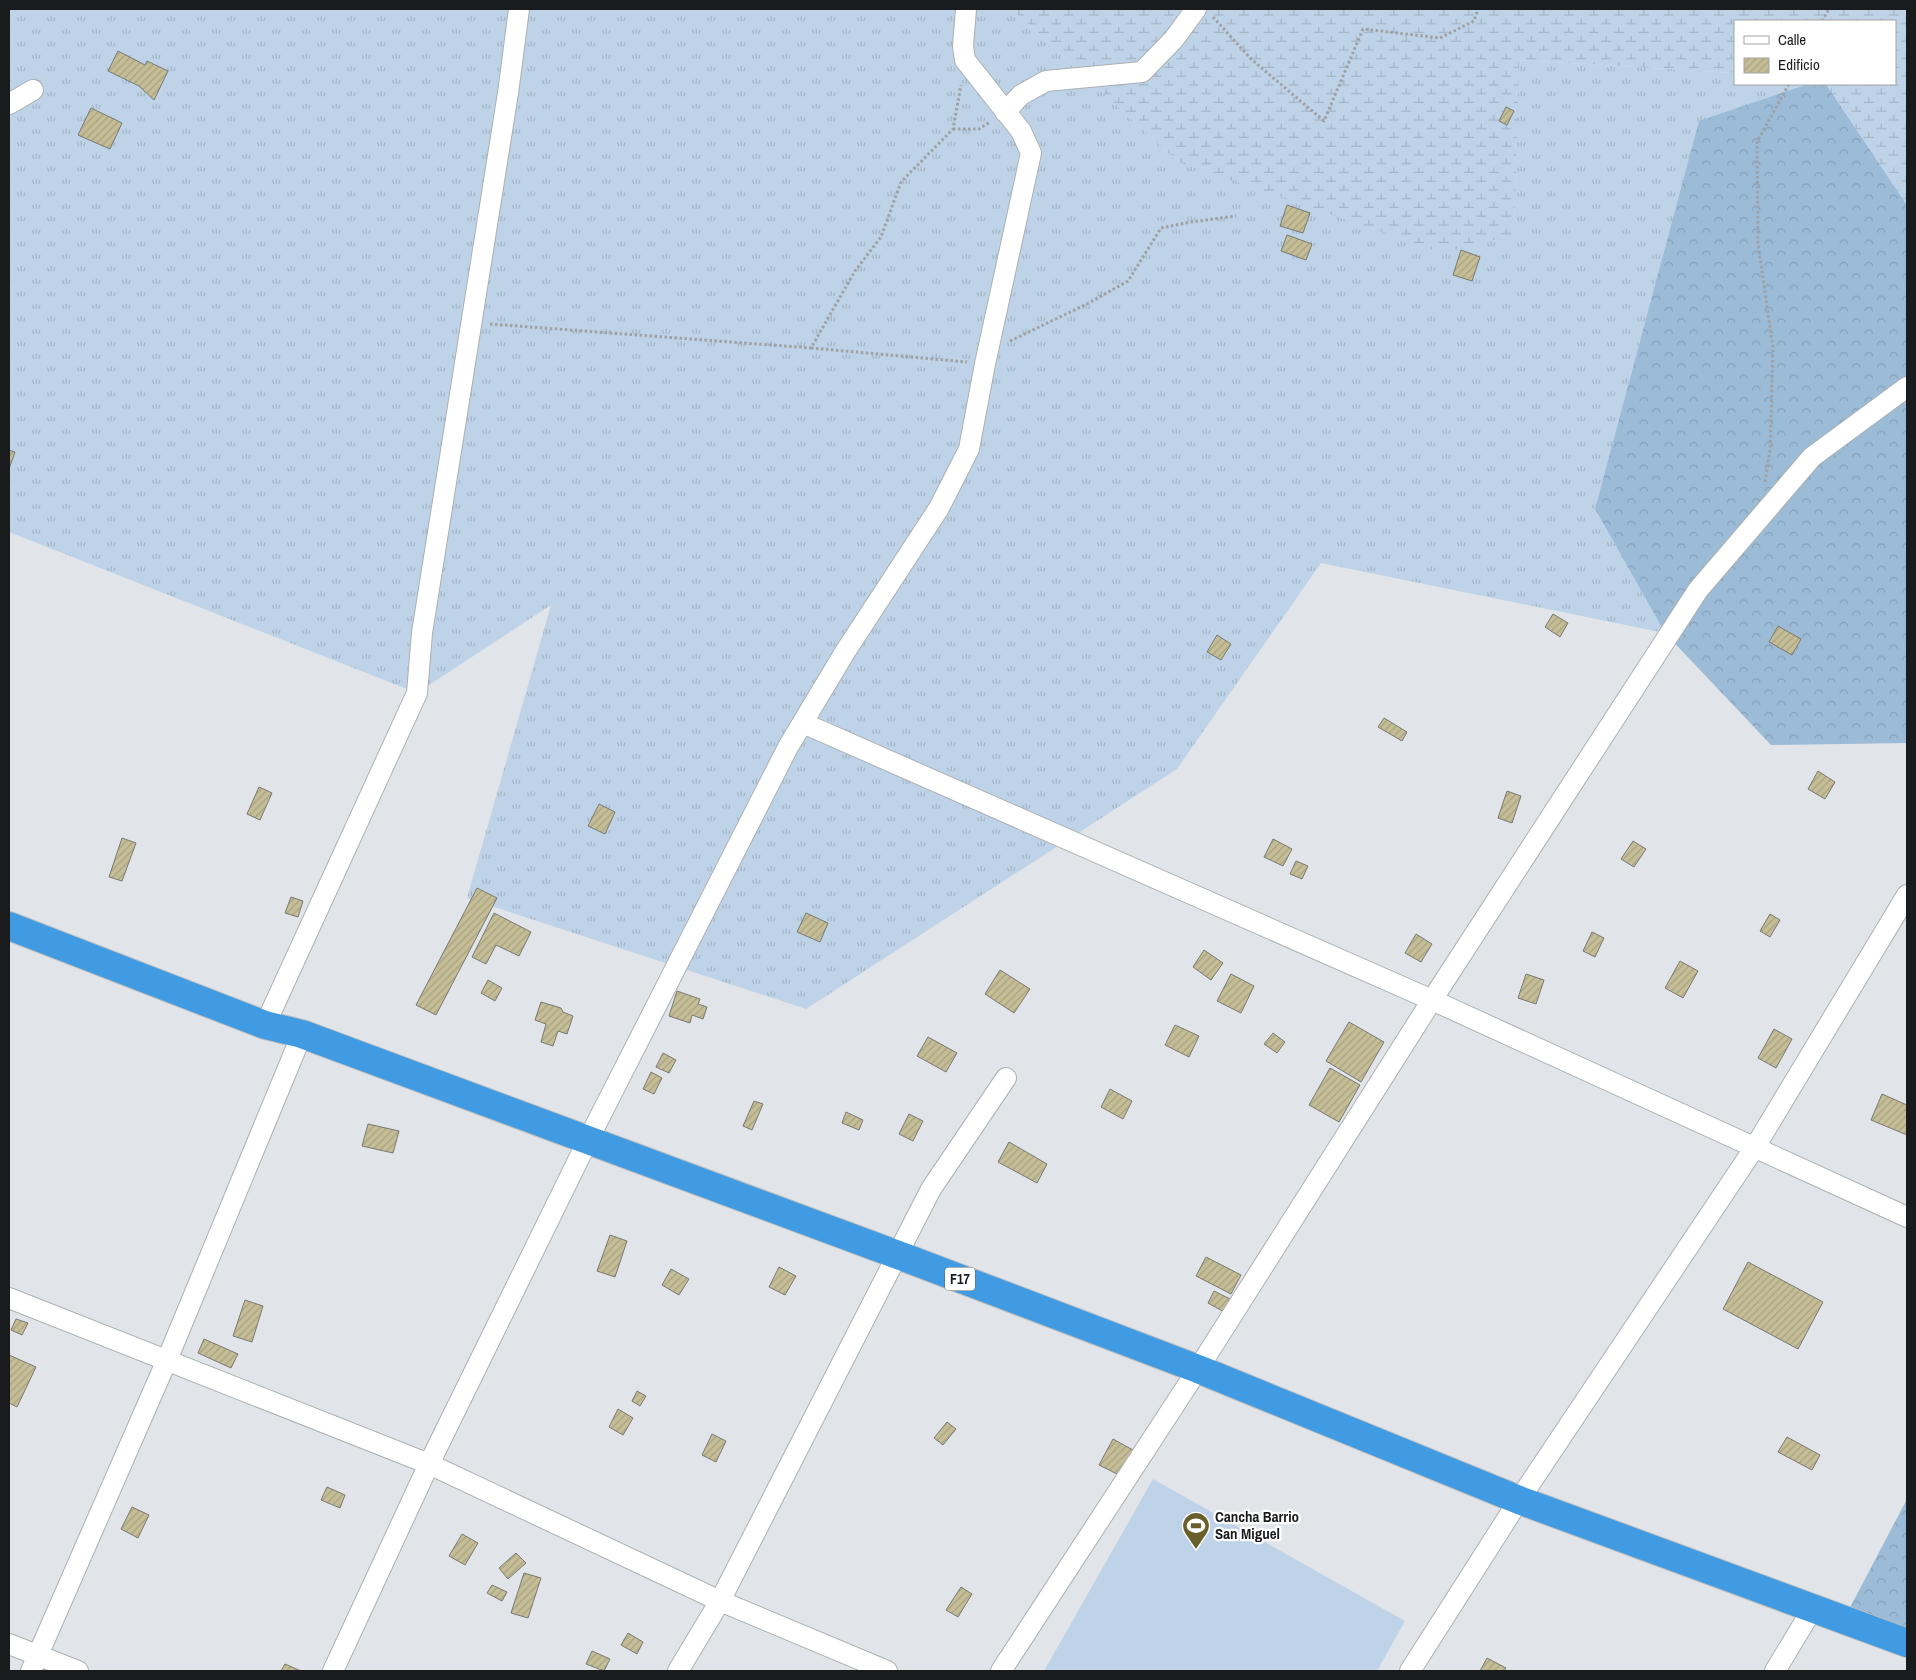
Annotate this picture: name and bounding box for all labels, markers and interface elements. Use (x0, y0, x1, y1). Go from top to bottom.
legend (1734, 20, 1896, 85)
text: Calle (1778, 29, 1806, 50)
text: Edificio (1778, 54, 1820, 75)
road number: F17 (945, 1268, 975, 1290)
place label: Cancha Barrio San Miguel (1215, 1506, 1299, 1544)
sports icon: Cancha Barrio San Miguel (1181, 1511, 1211, 1550)

